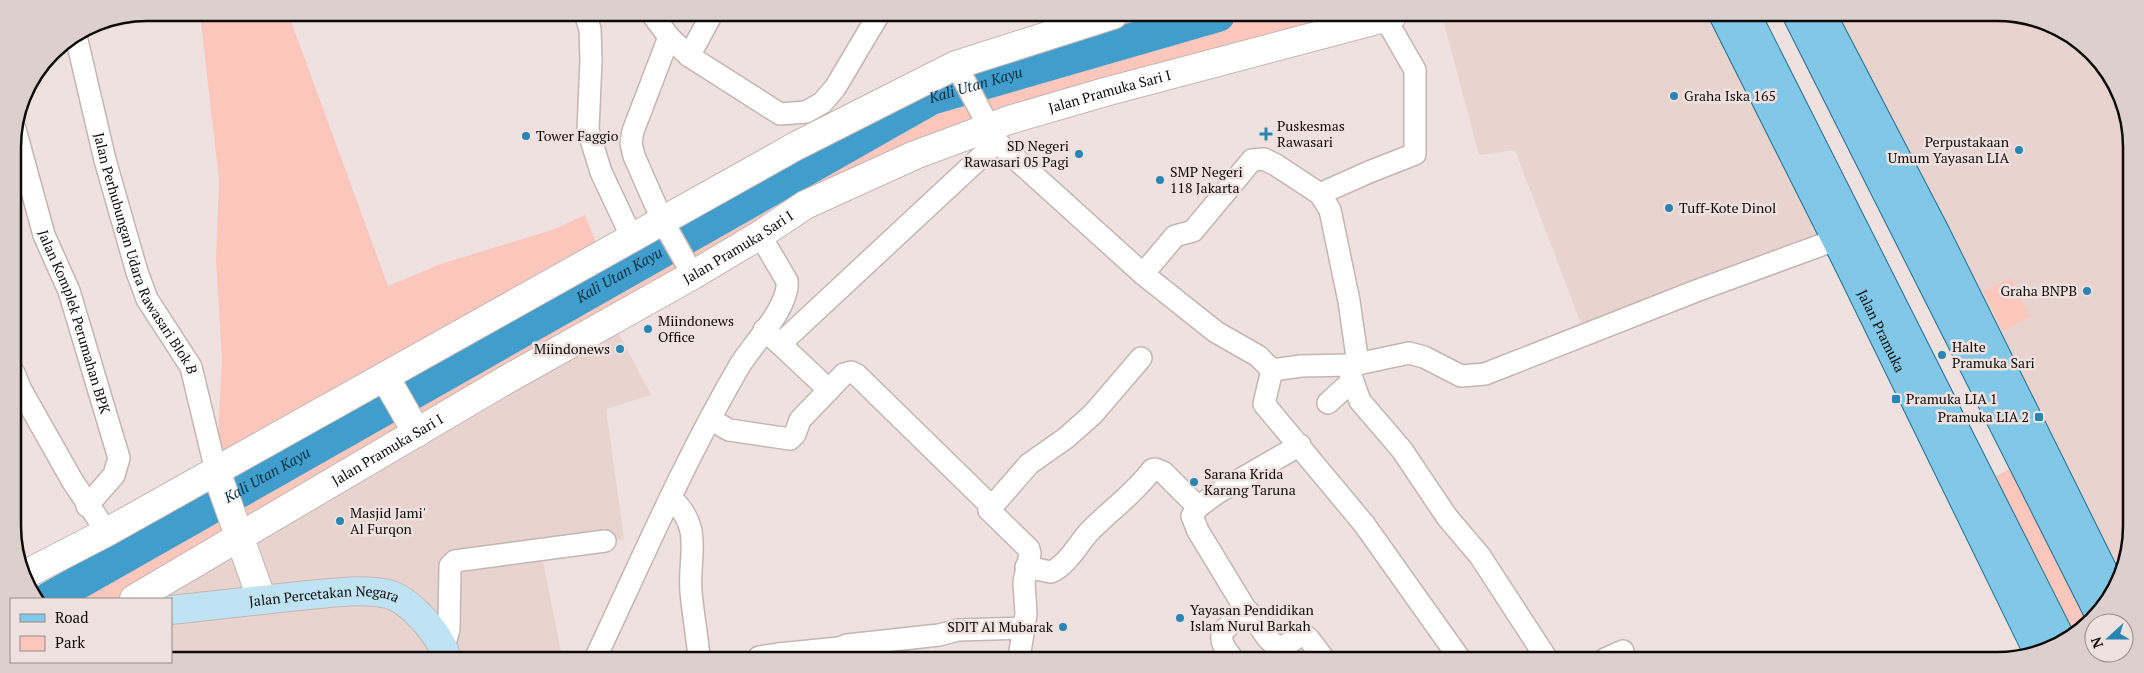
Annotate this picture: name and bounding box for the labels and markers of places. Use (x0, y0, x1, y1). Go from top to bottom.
place label: Graha Iska 165 (1684, 86, 1776, 105)
marker: Graha Iska 165 (1668, 90, 1680, 102)
place label: Puskesmas Rawasari (1277, 116, 1345, 151)
place label: Tower Faggio (536, 126, 619, 145)
marker: Puskesmas Rawasari (1259, 127, 1273, 141)
marker: Tower Faggio (520, 130, 532, 142)
place label: Perpustakaan Umum Yayasan LIA (1888, 132, 2010, 167)
place label: SD Negeri Rawasari 05 Pagi (964, 136, 1069, 171)
marker: Perpustakaan Umum Yayasan LIA (2013, 144, 2025, 156)
marker: SD Negeri Rawasari 05 Pagi (1073, 148, 1085, 160)
place label: SMP Negeri 118 Jakarta (1170, 162, 1243, 197)
marker: SMP Negeri 118 Jakarta (1154, 174, 1166, 186)
place label: Tuff-Kote Dinol (1679, 198, 1776, 217)
marker: Tuff-Kote Dinol (1663, 202, 1675, 214)
place label: Graha BNPB (2000, 281, 2077, 300)
marker: Graha BNPB (2081, 285, 2093, 297)
place label: Miindonews Office (658, 311, 734, 346)
marker: Miindonews Office (642, 323, 654, 335)
place label: Halte Pramuka Sari (1952, 337, 2035, 372)
place label: Miindonews (534, 339, 610, 358)
marker: Miindonews (614, 343, 626, 355)
marker: Halte Pramuka Sari (1936, 349, 1948, 361)
place label: Pramuka LIA 1 (1906, 389, 1997, 408)
marker: Pramuka LIA 1 (1890, 393, 1902, 405)
place label: Pramuka LIA 2 (1938, 407, 2029, 426)
marker: Pramuka LIA 2 (2033, 411, 2045, 423)
place label: Sarana Krida Karang Taruna (1204, 464, 1296, 499)
marker: Sarana Krida Karang Taruna (1188, 476, 1200, 488)
place label: Masjid Jami' Al Furqon (350, 503, 426, 538)
marker: Masjid Jami' Al Furqon (334, 515, 346, 527)
place label: Yayasan Pendidikan Islam Nurul Barkah (1190, 600, 1314, 635)
marker: Yayasan Pendidikan Islam Nurul Barkah (1174, 612, 1186, 624)
place label: SDIT Al Mubarak (947, 617, 1054, 636)
marker: SDIT Al Mubarak (1057, 621, 1069, 633)

